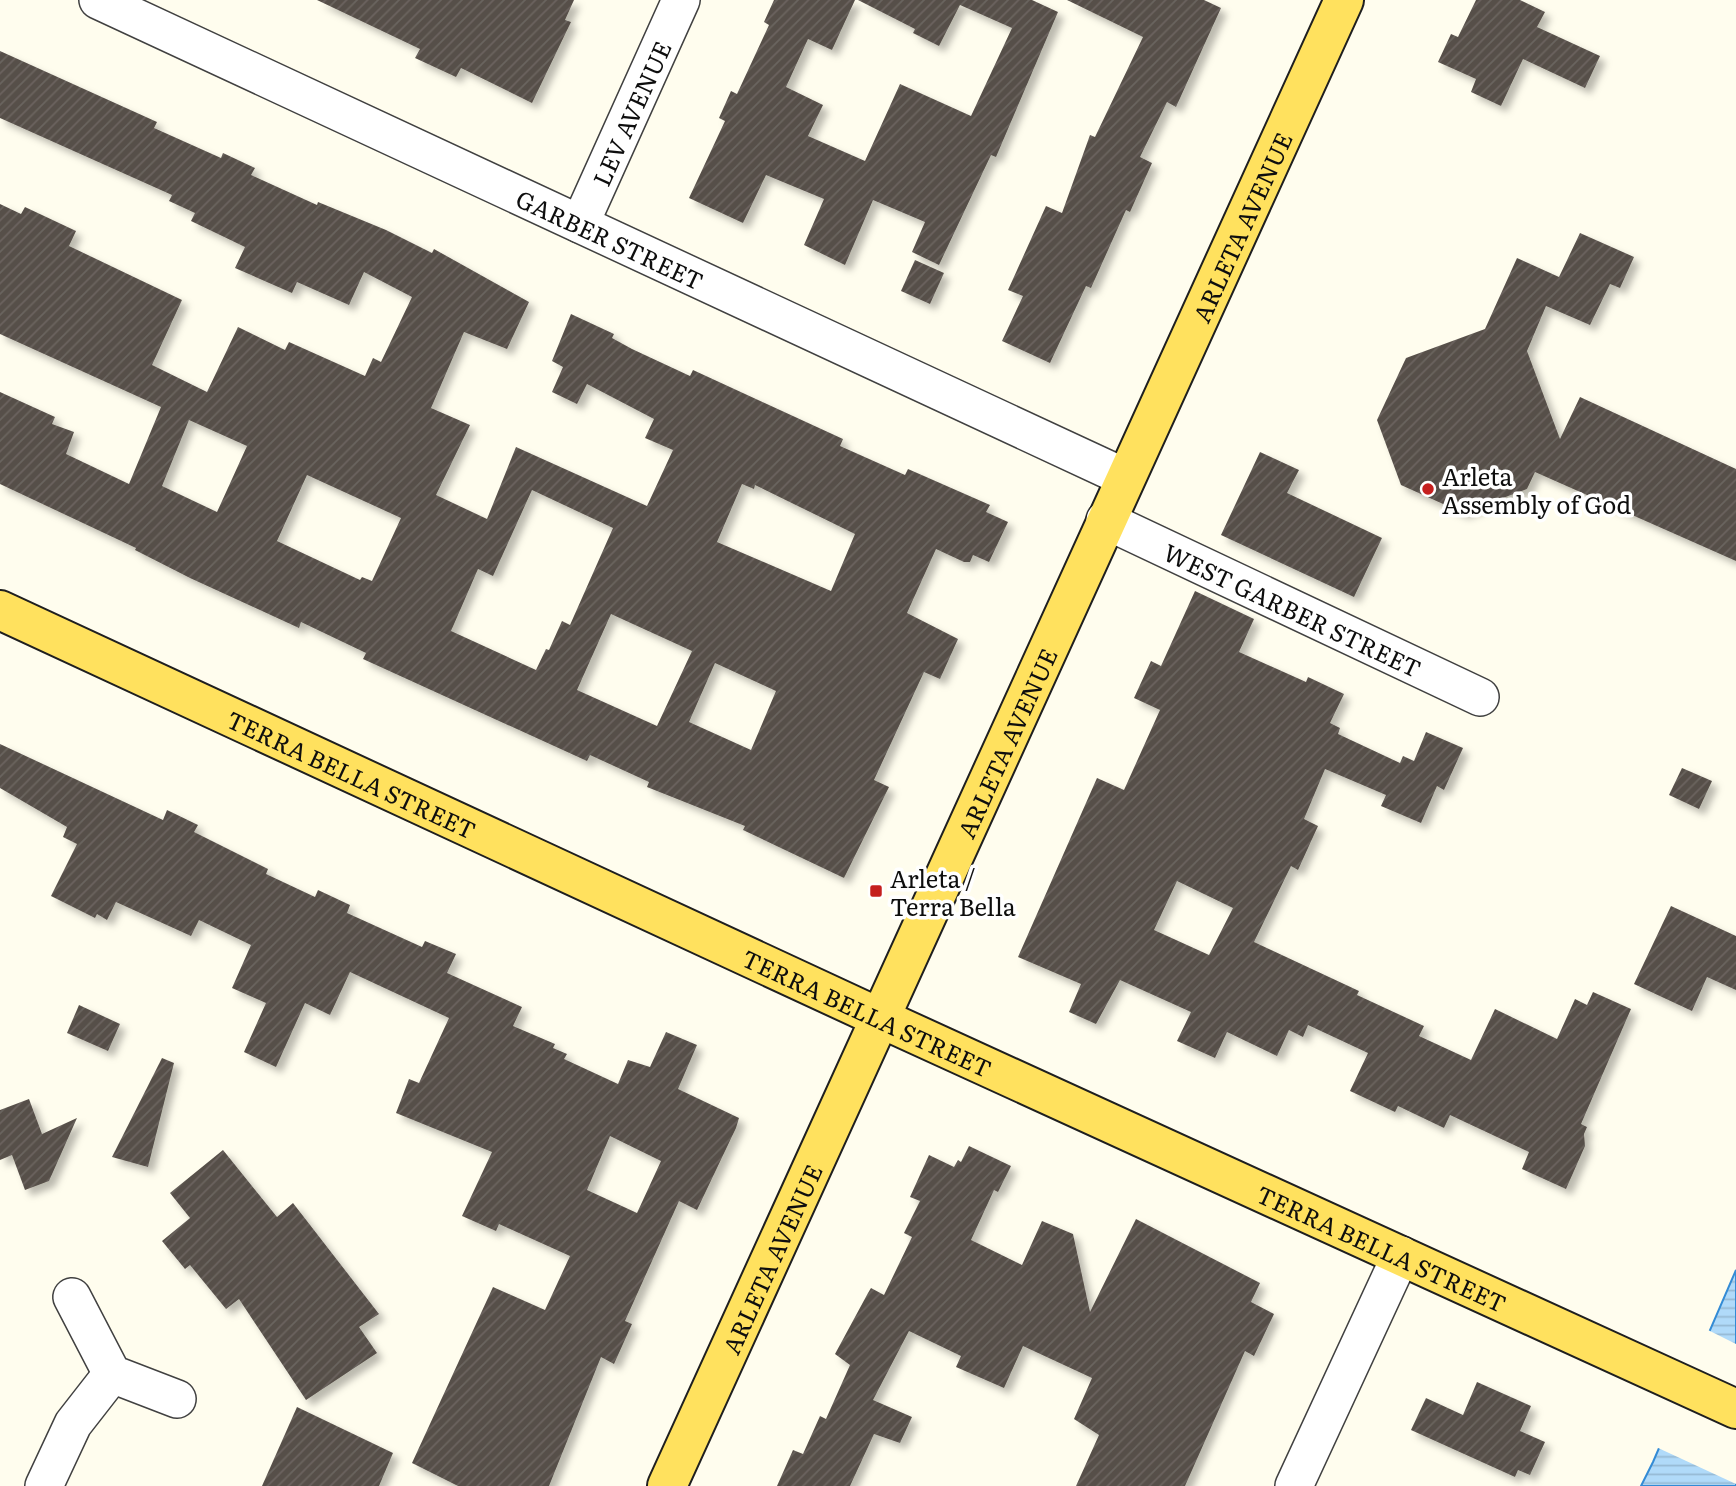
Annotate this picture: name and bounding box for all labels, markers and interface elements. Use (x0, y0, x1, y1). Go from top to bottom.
street label: LEV AVENUE (582, 35, 678, 191)
street label: ARLETA AVENUE (1182, 126, 1299, 327)
street label: GARBER STREET (511, 180, 710, 297)
place label: Arleta Assembly of God (1442, 458, 1631, 521)
marker: Arleta Assembly of God (1420, 481, 1436, 497)
street label: WEST GARBER STREET (1159, 533, 1428, 685)
street label: ARLETA AVENUE (947, 642, 1064, 843)
street label: TERRA BELLA STREET (222, 700, 482, 846)
place label: Arleta / Terra Bella (890, 860, 1016, 923)
marker: Arleta / Terra Bella (868, 883, 884, 899)
street label: TERRA BELLA STREET (737, 939, 998, 1084)
street label: ARLETA AVENUE (712, 1158, 829, 1359)
street label: TERRA BELLA STREET (1252, 1175, 1513, 1320)

